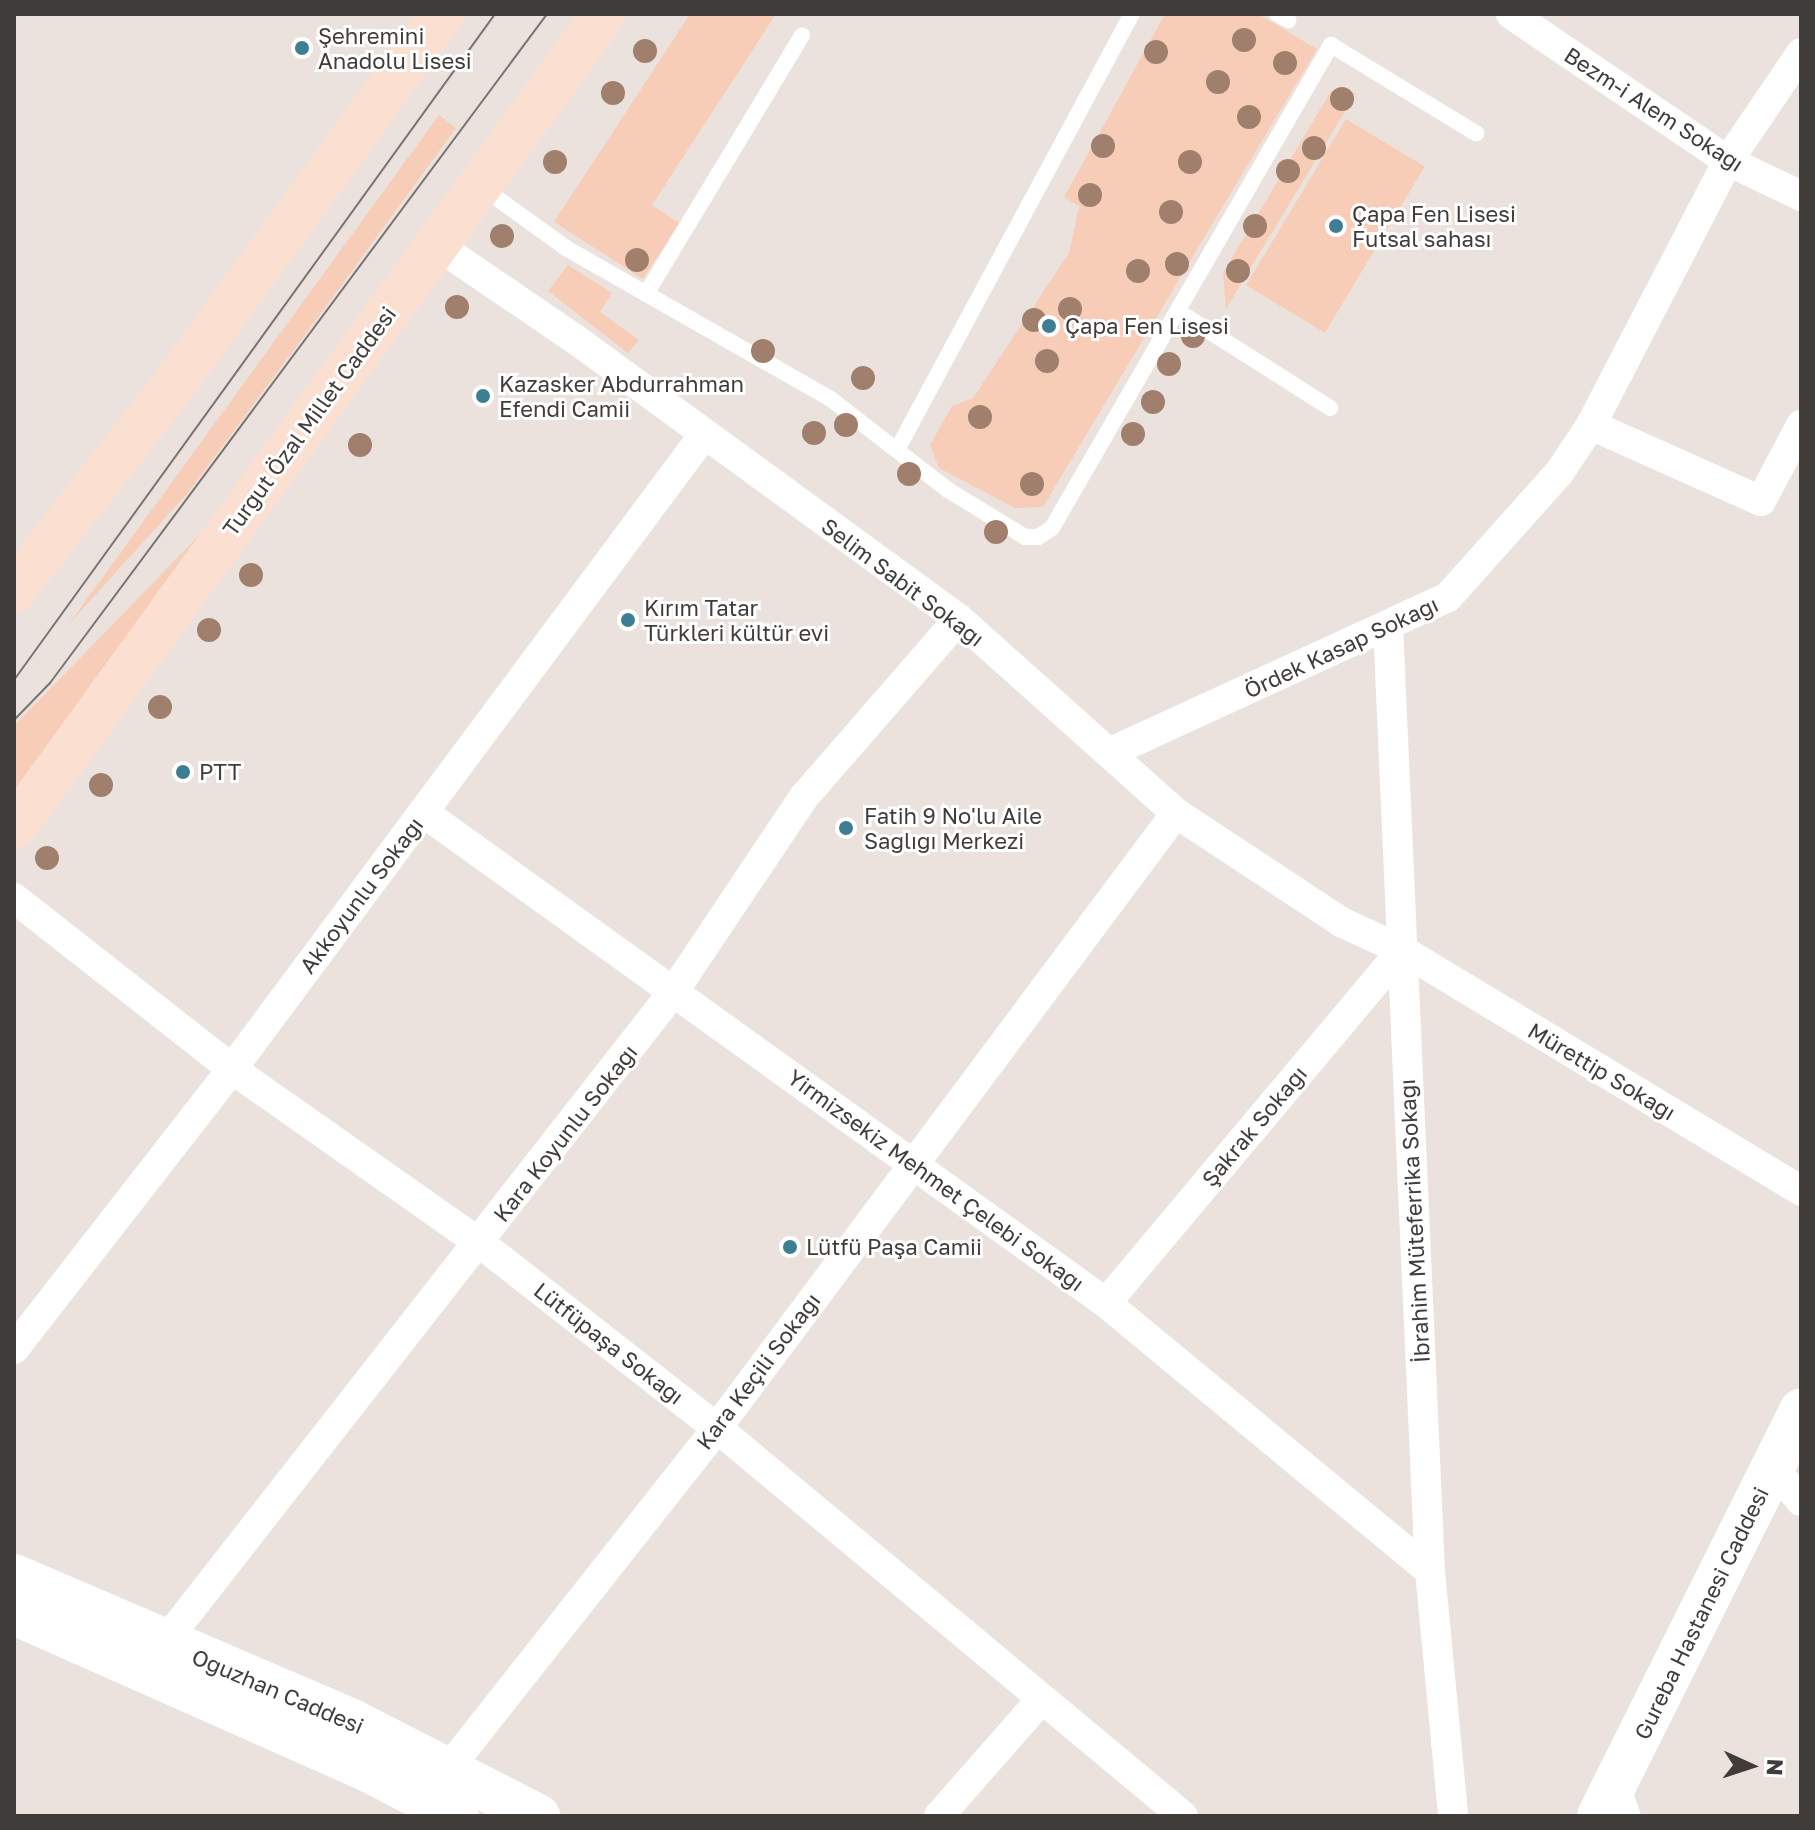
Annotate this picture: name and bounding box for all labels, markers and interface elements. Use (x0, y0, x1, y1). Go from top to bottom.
place label: Şehremini Anadolu Lisesi (318, 22, 472, 74)
marker: Şehremini Anadolu Lisesi (293, 39, 311, 57)
street label: Bezm-i Alem Sokağı (1560, 41, 1748, 177)
place label: Çapa Fen Lisesi Futsal sahası (1352, 200, 1516, 252)
marker: Çapa Fen Lisesi Futsal sahası (1327, 217, 1345, 235)
street label: Turgut Özal Millet Caddesi (217, 301, 401, 541)
place label: Çapa Fen Lisesi (1065, 313, 1229, 339)
marker: Çapa Fen Lisesi (1040, 317, 1058, 335)
place label: Kazasker Abdurrahman Efendi Camii (499, 370, 744, 422)
marker: Kazasker Abdurrahman Efendi Camii (474, 387, 492, 405)
street label: Selim Sabit Sokağı (817, 512, 989, 652)
street label: Ördek Kasap Sokağı (1240, 591, 1442, 703)
place label: Kırım Tatar Türkleri kültür evi (644, 594, 829, 646)
marker: Kırım Tatar Türkleri kültür evi (619, 611, 637, 629)
place label: PTT (199, 759, 241, 785)
marker: PTT (174, 763, 192, 781)
place label: Fatih 9 No'lu Aile Sağlığı Merkezi (864, 802, 1042, 854)
street label: Akkoyunlu Sokağı (294, 812, 428, 978)
marker: Fatih 9 No'lu Aile Sağlığı Merkezi (835, 817, 857, 839)
street label: Mürettip Sokağı (1524, 1017, 1680, 1125)
street label: Kara Koyunlu Sokağı (488, 1039, 642, 1227)
street label: Şakrak Sokağı (1196, 1060, 1312, 1192)
street label: Yirmizsekiz Mehmet Çelebi Sokağı (783, 1064, 1089, 1296)
street label: İbrahim Müteferrika Sokağı (1393, 1078, 1435, 1364)
place label: Lütfü Paşa Camii (806, 1234, 982, 1260)
marker: Lütfü Paşa Camii (781, 1238, 799, 1256)
street label: Lütfüpaşa Sokağı (529, 1276, 689, 1410)
street label: Kara Keçili Sokağı (691, 1288, 825, 1454)
street label: Gureba Hastanesi Caddesi (1628, 1482, 1774, 1744)
street label: Oğuzhan Caddesi (188, 1643, 368, 1739)
north arrow (1711, 1726, 1791, 1806)
text: N (1762, 1758, 1789, 1776)

